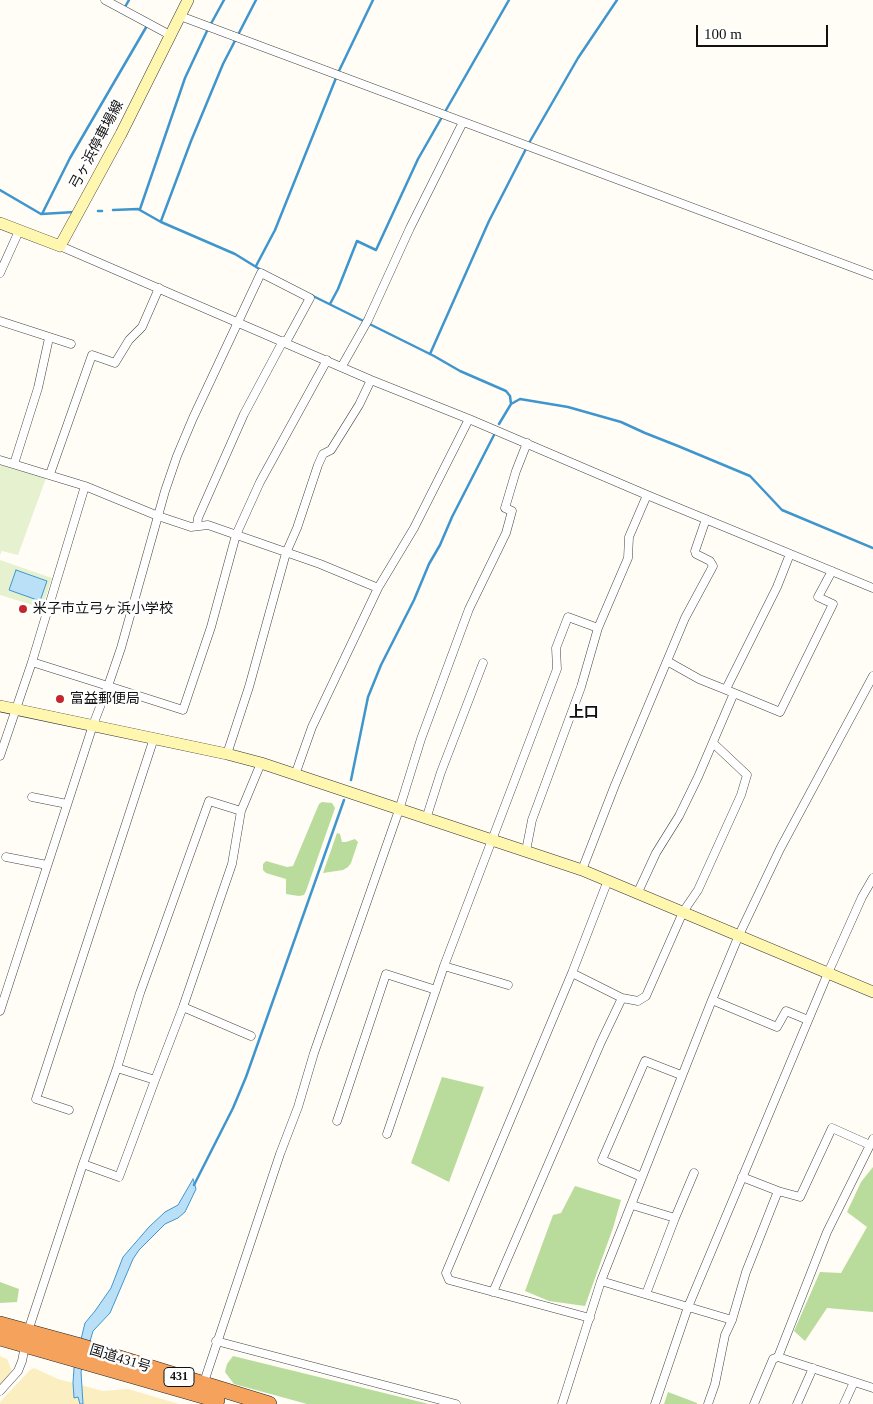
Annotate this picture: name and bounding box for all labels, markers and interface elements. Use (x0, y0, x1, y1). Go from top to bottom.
scale bar (698, 15, 830, 47)
text: 100 m (704, 26, 742, 42)
street label: 弓ヶ浜停車場線 (67, 98, 127, 192)
place label: 米子市立弓ヶ浜小学校 (33, 601, 173, 617)
marker: 米子市立弓ヶ浜小学校 (17, 603, 29, 615)
place label: 富益郵便局 (70, 691, 140, 707)
marker: 富益郵便局 (54, 693, 66, 705)
district label: 上口 (569, 704, 599, 722)
street label: 国道431号 (87, 1342, 153, 1376)
road number: 431 (164, 1368, 194, 1386)

